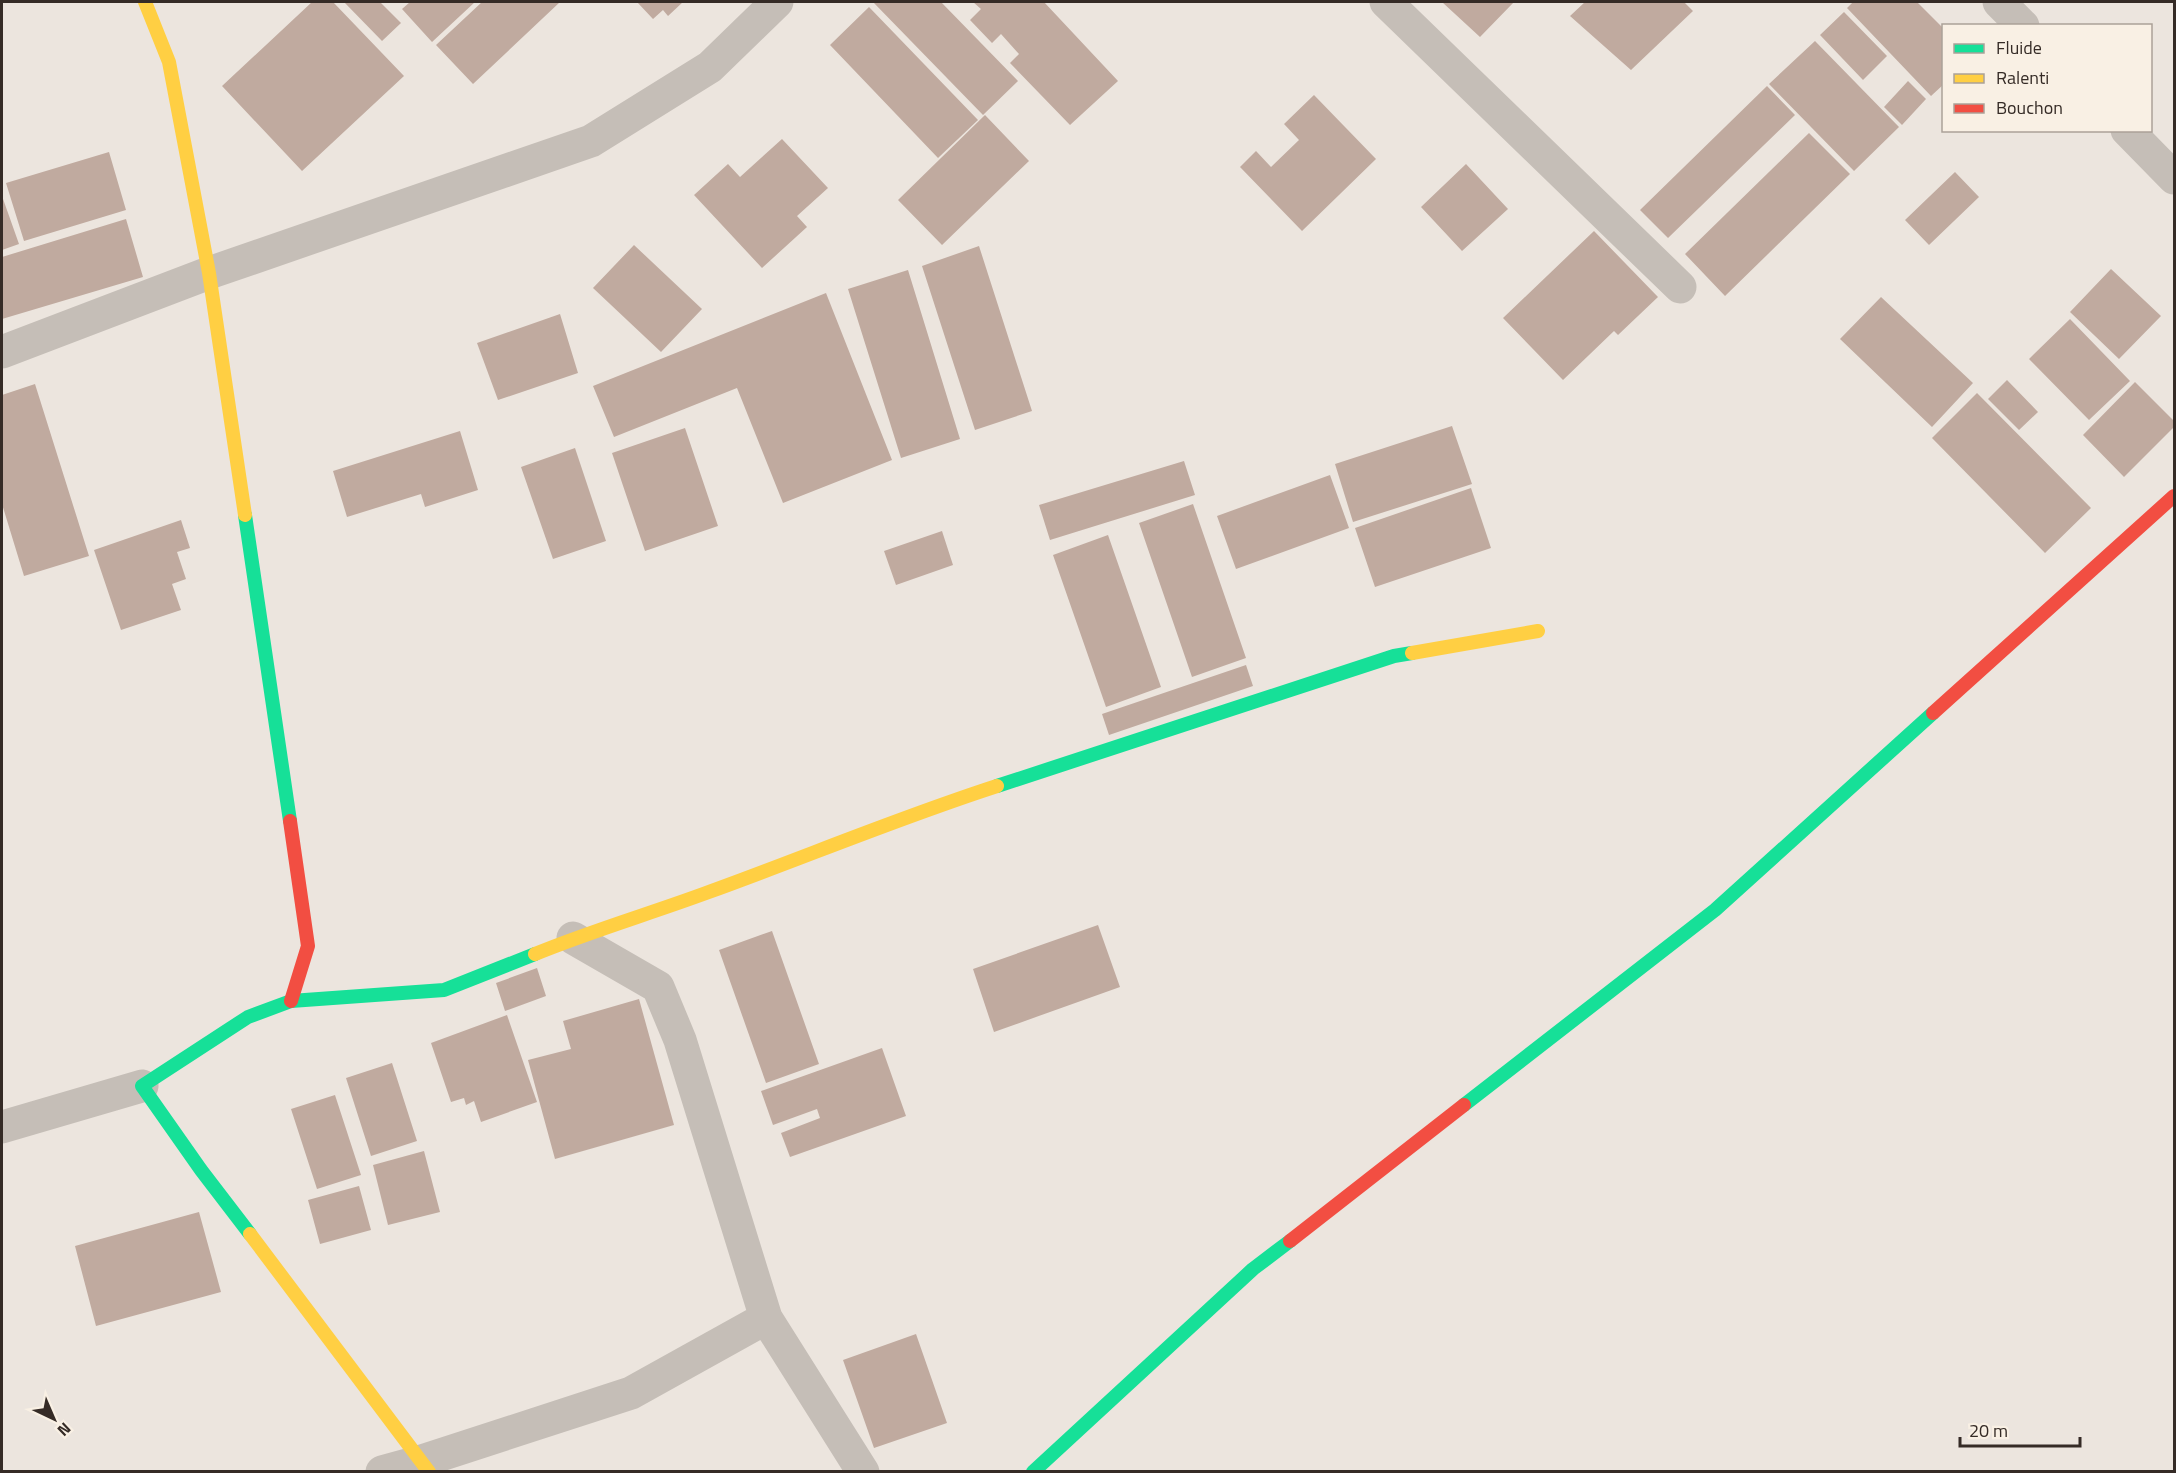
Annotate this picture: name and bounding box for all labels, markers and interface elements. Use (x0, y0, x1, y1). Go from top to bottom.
legend (1942, 24, 2152, 132)
text: Fluide (1996, 34, 2042, 61)
text: Ralenti (1996, 64, 2049, 91)
text: Bouchon (1996, 94, 2063, 121)
north arrow (24, 1389, 84, 1449)
scale bar (1960, 1410, 2080, 1448)
text: N (52, 1417, 77, 1442)
text: 20 m (1969, 1417, 2008, 1444)

